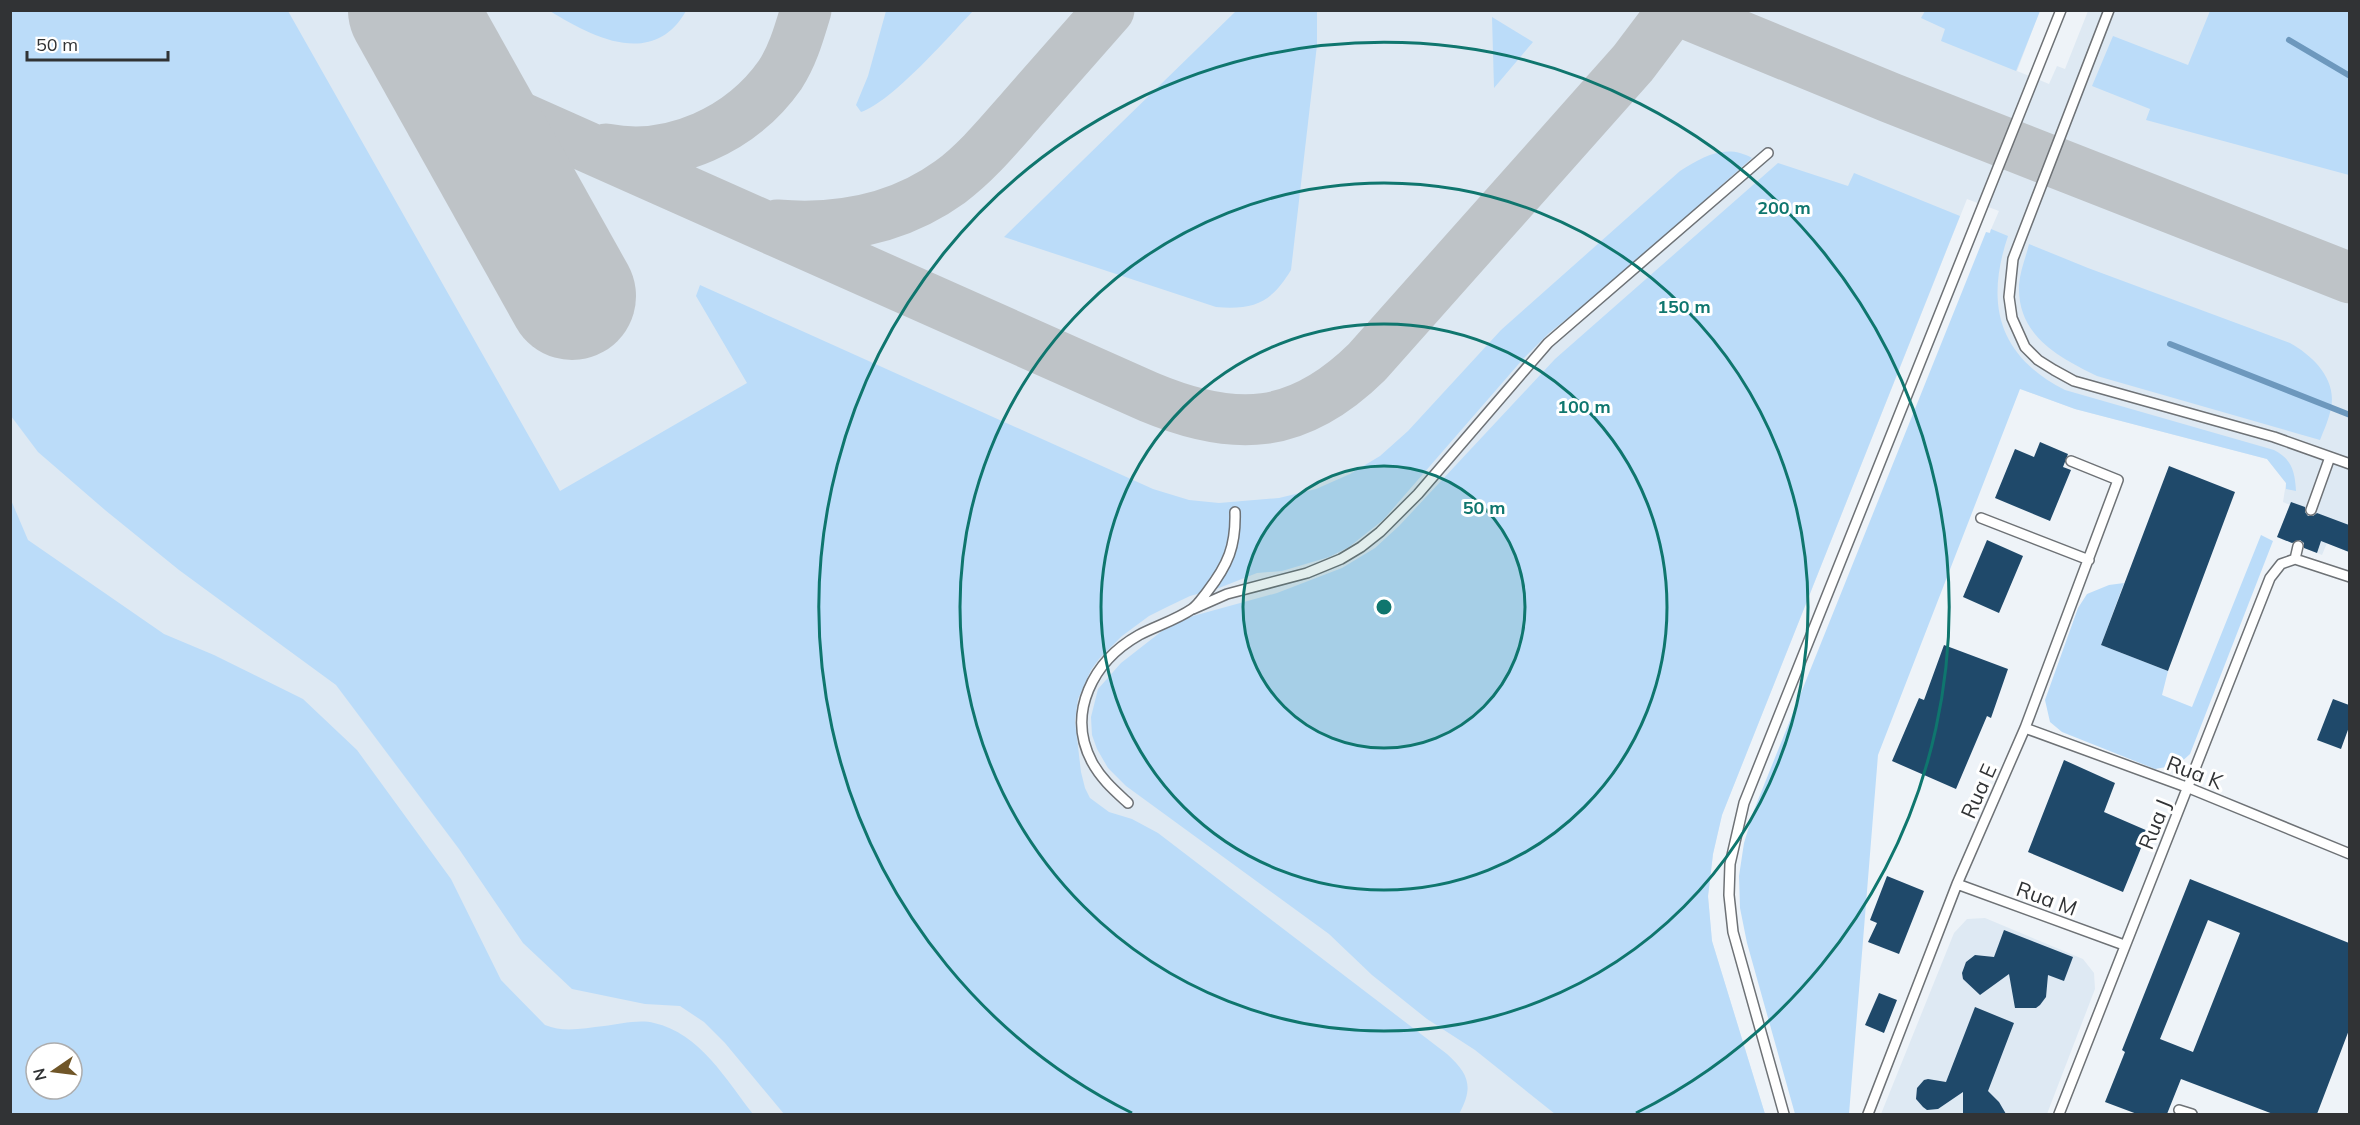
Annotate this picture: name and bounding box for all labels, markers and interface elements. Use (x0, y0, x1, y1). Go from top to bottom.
scale bar (27, 24, 168, 62)
text: 50 m (36, 33, 78, 56)
text: 200 m (1757, 196, 1811, 219)
text: 150 m (1657, 295, 1711, 318)
text: 100 m (1557, 395, 1611, 418)
text: 50 m (1463, 496, 1505, 519)
centre of rings (1374, 597, 1394, 617)
street label: Rua K (2163, 749, 2227, 795)
street label: Rua E (1955, 760, 2001, 822)
street label: Rua J (2132, 795, 2176, 853)
street label: Rua M (2013, 875, 2081, 921)
north arrow (24, 1041, 84, 1101)
text: N (28, 1066, 51, 1083)

